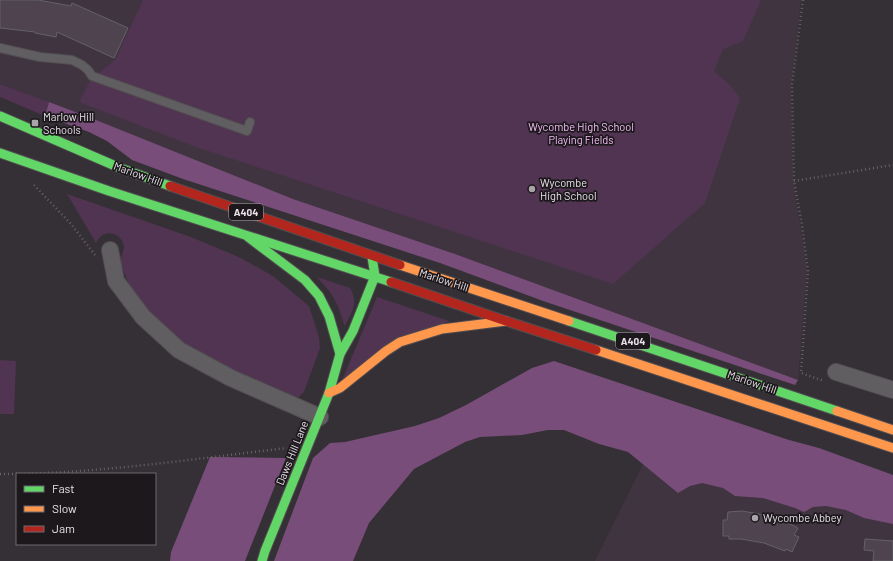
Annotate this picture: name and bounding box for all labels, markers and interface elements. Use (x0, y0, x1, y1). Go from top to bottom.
place label: Marlow Hill Schools (43, 110, 94, 136)
marker: Marlow Hill Schools (30, 118, 40, 128)
park label: Wycombe High School Playing Fields (528, 120, 634, 146)
street label: Marlow Hill (112, 159, 164, 188)
place label: Wycombe High School (540, 176, 597, 202)
marker: Wycombe High School (527, 184, 537, 194)
road number: A404 (229, 204, 263, 220)
street label: Marlow Hill (418, 265, 470, 294)
road number: A404 (616, 333, 650, 349)
street label: Marlow Hill (726, 367, 778, 396)
street label: Daws Hill Lane (273, 419, 310, 487)
legend (16, 473, 156, 545)
text: Fast (52, 481, 75, 495)
text: Slow (52, 501, 77, 515)
place label: Wycombe Abbey (763, 511, 842, 524)
marker: Wycombe Abbey (750, 513, 760, 523)
text: Jam (52, 521, 75, 535)

